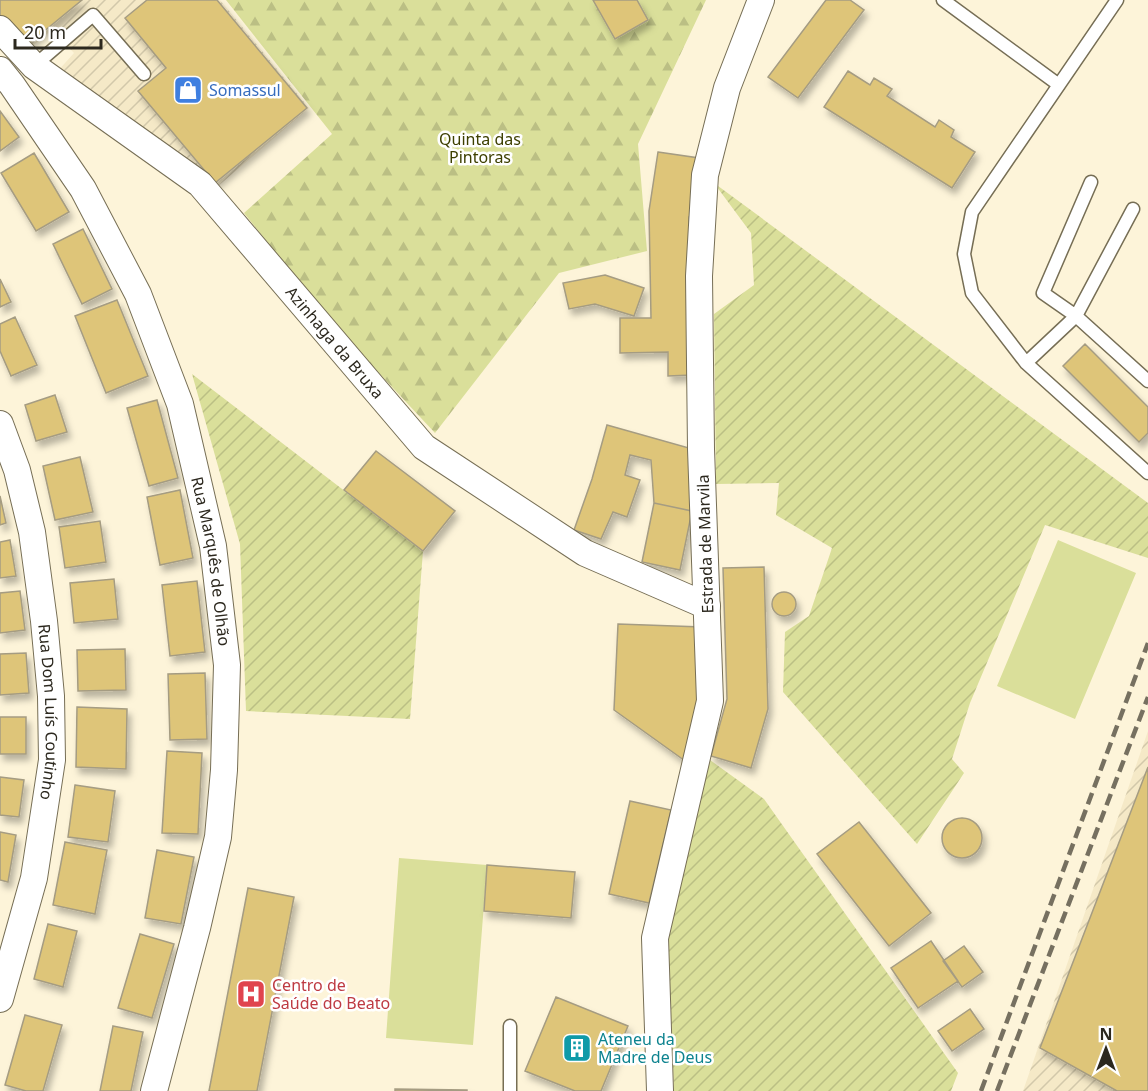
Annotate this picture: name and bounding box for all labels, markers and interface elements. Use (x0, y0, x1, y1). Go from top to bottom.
scale bar (15, 12, 100, 50)
text: 20 m (24, 20, 66, 44)
shop icon: Somassul (172, 74, 204, 106)
place label: Somassul (209, 79, 281, 101)
park label: Quinta das Pintoras (439, 128, 521, 168)
street label: Azinhaga da Bruxa (281, 282, 389, 403)
street label: Rua Marquês de Olhão (186, 474, 236, 647)
street label: Estrada de Marvila (692, 474, 718, 614)
street label: Rua Dom Luís Coutinho (33, 623, 63, 802)
place label: Centro de Saúde do Beato (272, 974, 390, 1014)
hospital icon: Centro de Saúde do Beato (235, 978, 267, 1010)
north arrow (1076, 1019, 1136, 1079)
text: N (1099, 1023, 1113, 1045)
place label: Ateneu da Madre de Deus (598, 1028, 712, 1068)
building icon: Ateneu da Madre de Deus (561, 1032, 593, 1064)

